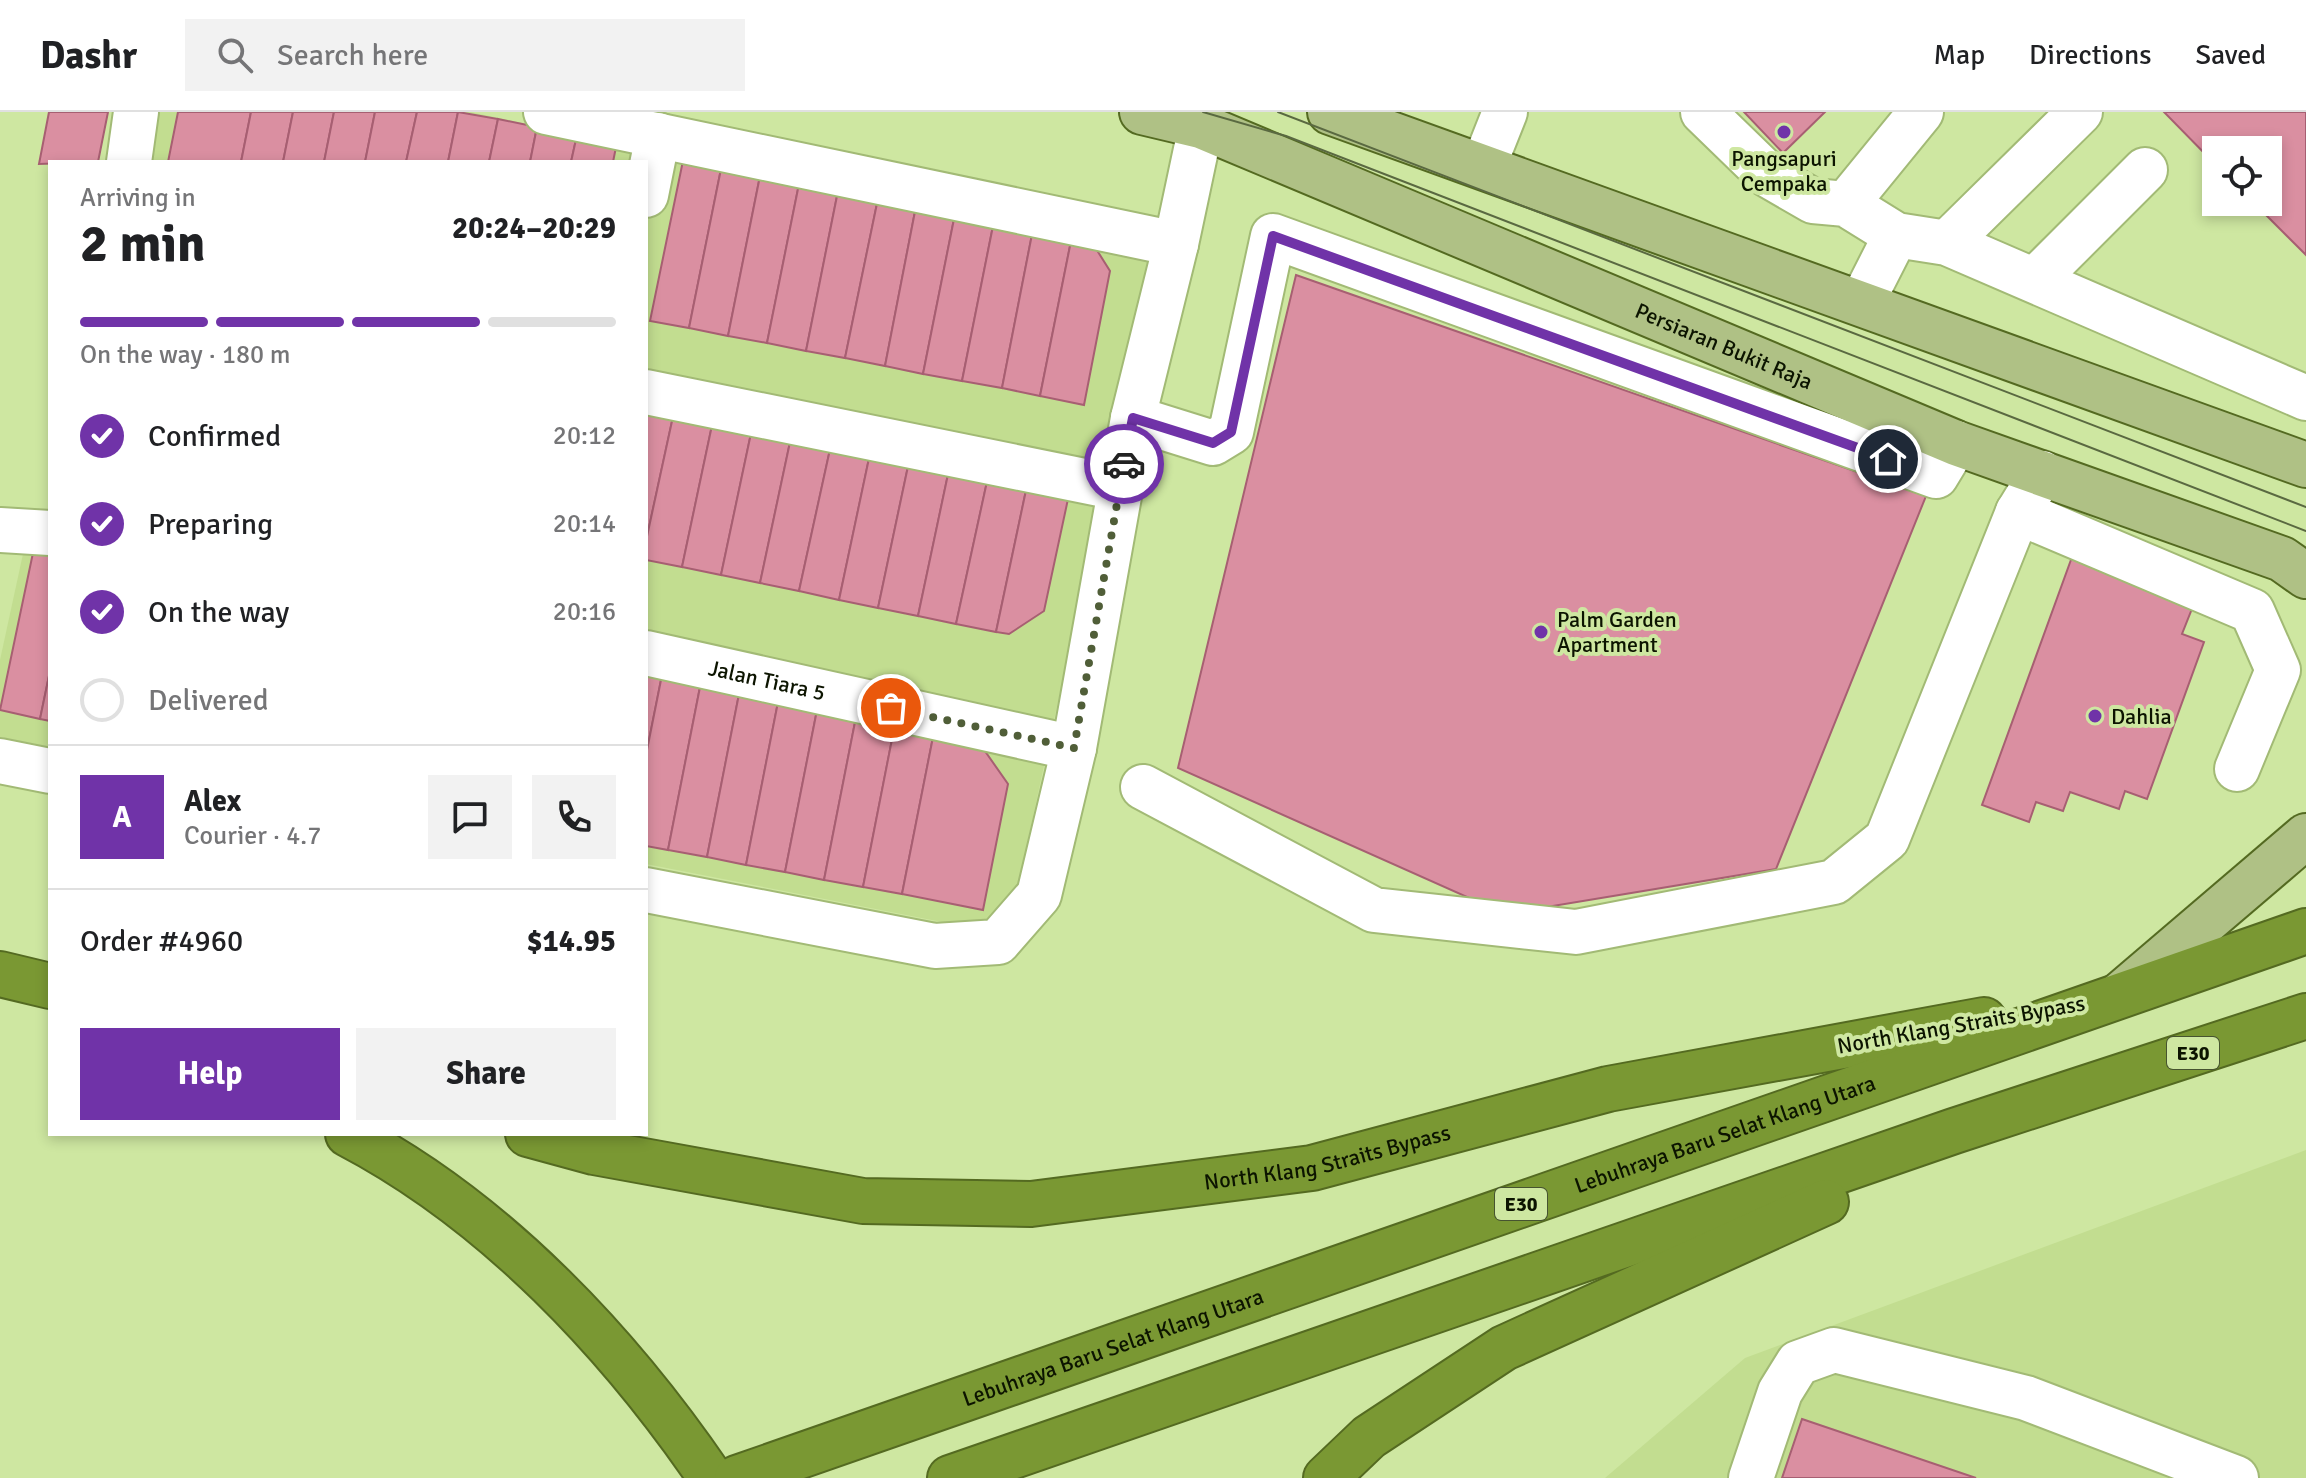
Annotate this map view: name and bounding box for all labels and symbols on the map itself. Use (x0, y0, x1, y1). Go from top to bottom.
marker: Pangsapuri Cempaka (1775, 123, 1793, 141)
place label: Pangsapuri Cempaka (1731, 145, 1837, 197)
street label: Persiaran Bukit Raja (1631, 297, 1817, 395)
courier (1084, 424, 1164, 504)
pin (1854, 425, 1922, 493)
place label: Palm Garden Apartment (1557, 606, 1677, 658)
marker: Palm Garden Apartment (1532, 623, 1550, 641)
street label: Jalan Tiara 5 (706, 654, 828, 706)
pin (857, 674, 925, 742)
place label: Dahlia (2111, 703, 2172, 730)
marker: Dahlia (2086, 707, 2104, 725)
street label: North Klang Straits Bypass (1835, 989, 2087, 1060)
road number: E30 (2167, 1037, 2219, 1069)
street label: Lebuhraya Baru Selat Klang Utara (1571, 1069, 1879, 1199)
street label: North Klang Straits Bypass (1202, 1119, 1453, 1196)
road number: E30 (1495, 1188, 1547, 1220)
street label: Lebuhraya Baru Selat Klang Utara (959, 1283, 1267, 1412)

